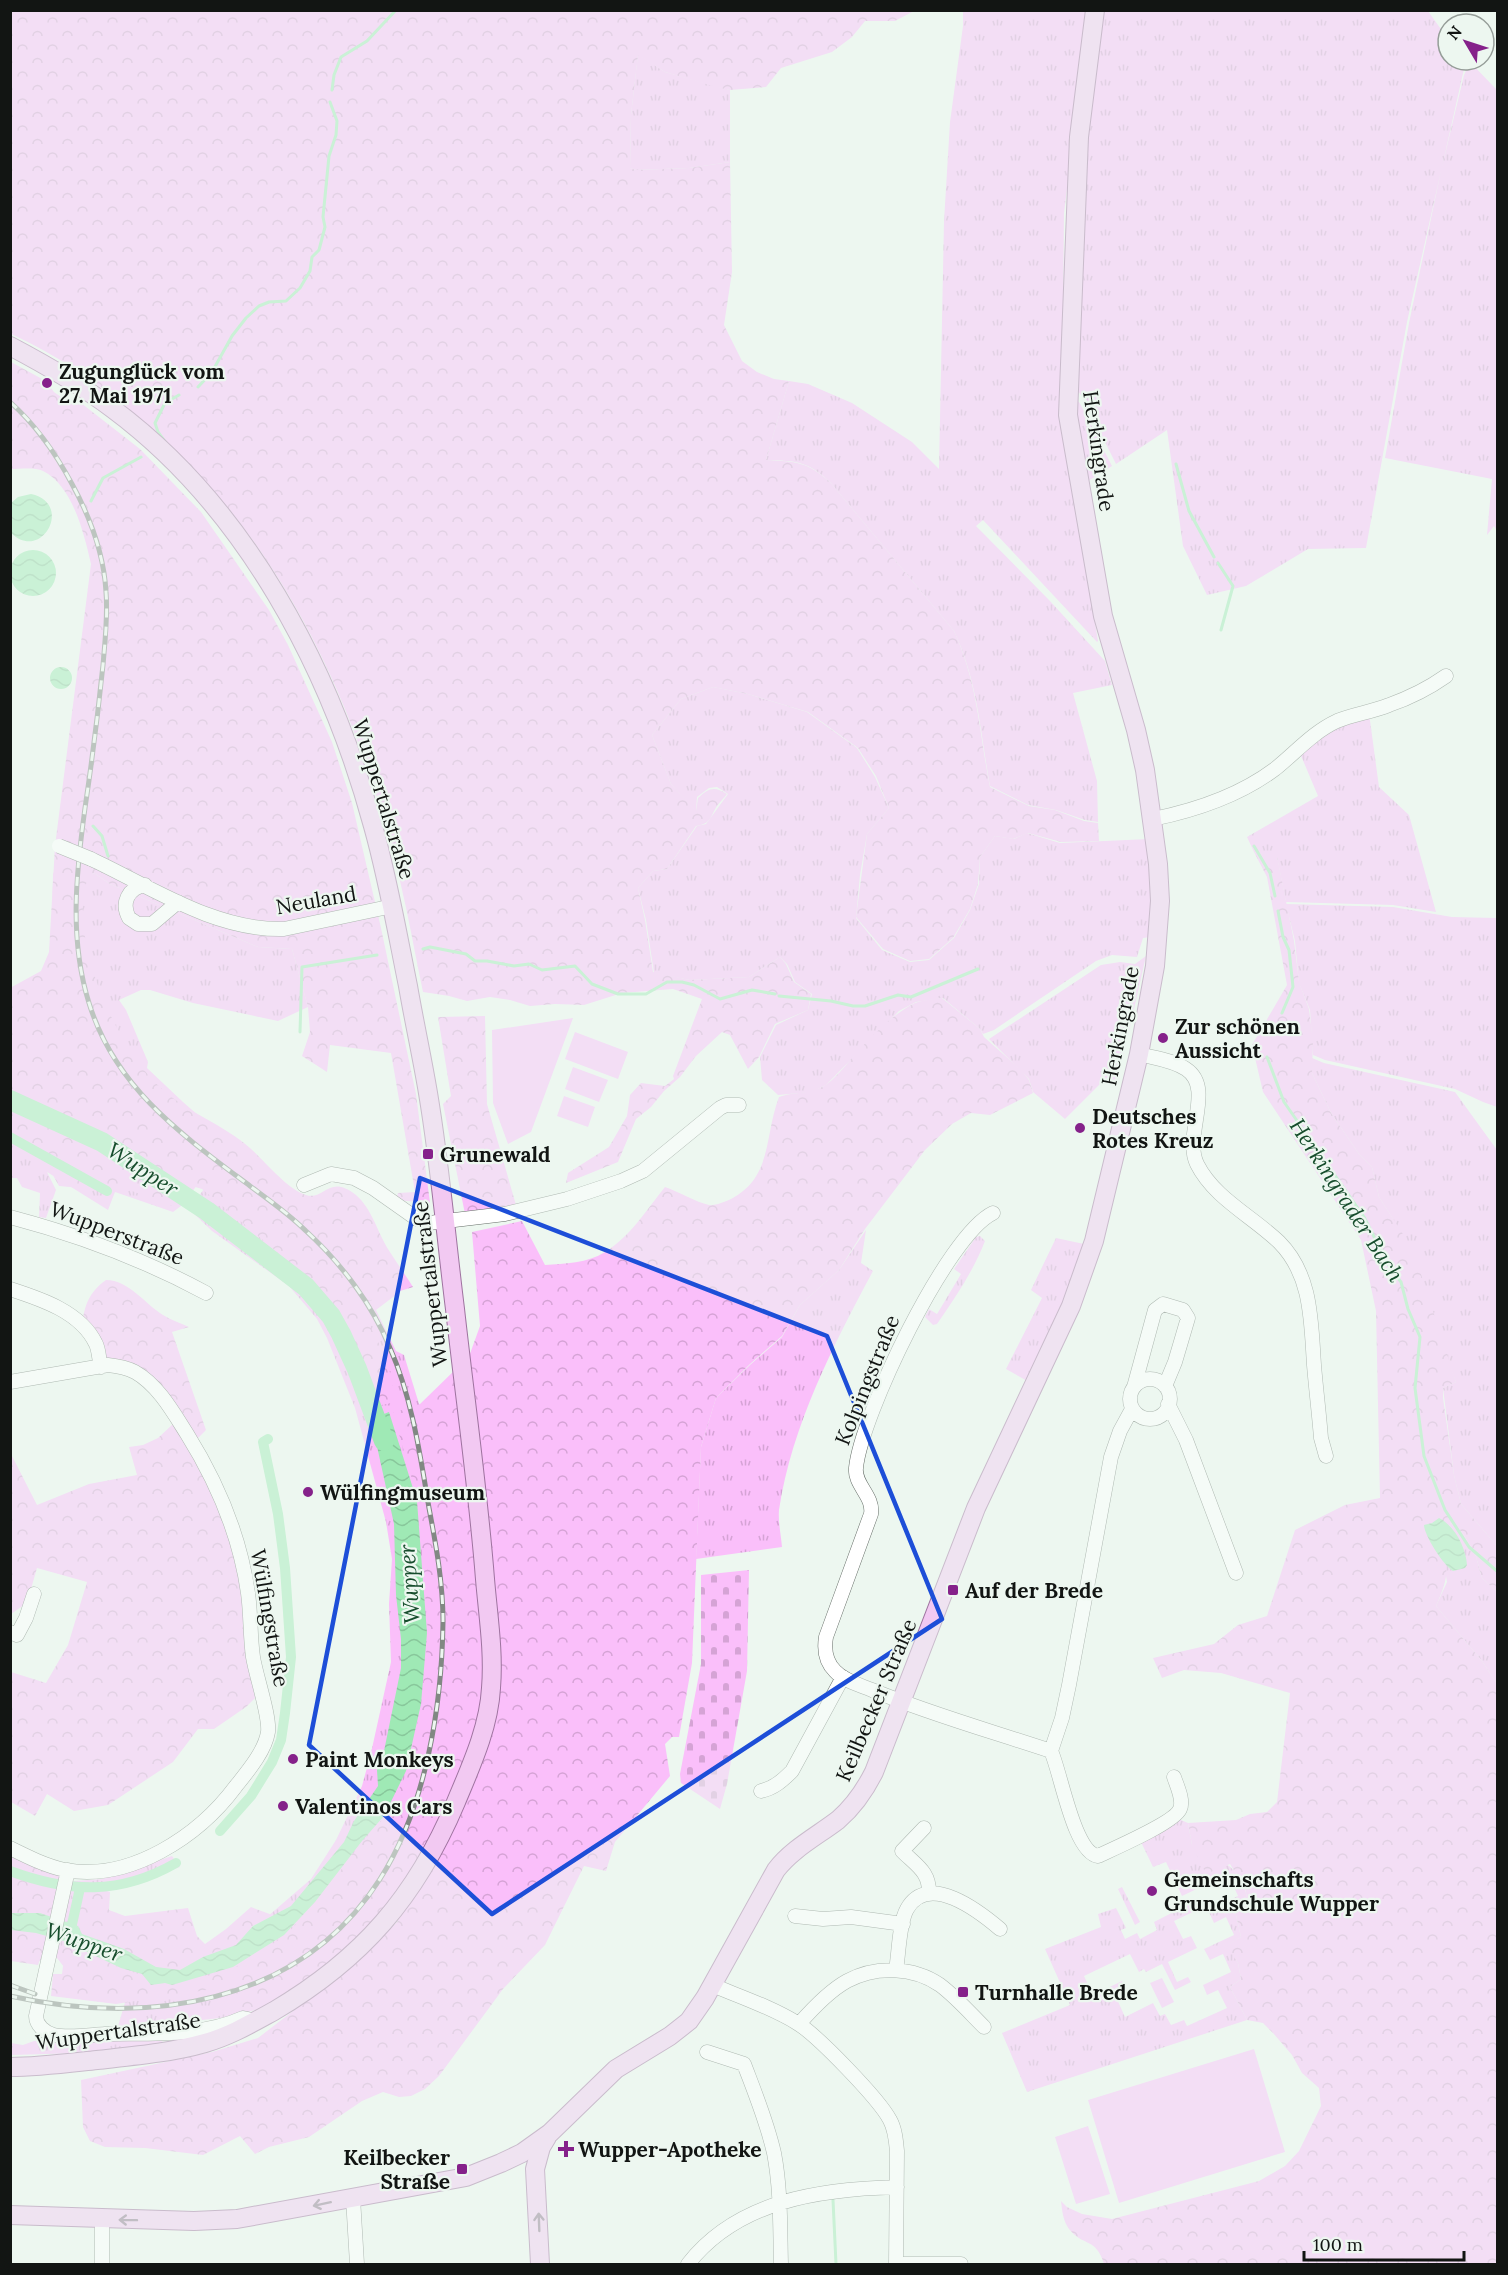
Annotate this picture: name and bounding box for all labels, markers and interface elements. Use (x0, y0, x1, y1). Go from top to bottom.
north arrow (1436, 12, 1496, 72)
text: N (1443, 21, 1466, 44)
place label: Zugunglück vom 27. Mai 1971 (59, 358, 225, 409)
marker: Zugunglück vom 27. Mai 1971 (40, 376, 54, 390)
street label: Herkingrade (1077, 389, 1121, 513)
street label: Wuppertalstraße (347, 715, 421, 883)
street label: Neuland (273, 880, 359, 920)
street label: Herkingrade (1095, 964, 1145, 1088)
place label: Zur schönen Aussicht (1175, 1013, 1300, 1064)
marker: Zur schönen Aussicht (1156, 1031, 1170, 1045)
place label: Deutsches Rotes Kreuz (1092, 1103, 1214, 1154)
water label: Herkingrader Bach (1284, 1113, 1411, 1287)
marker: Deutsches Rotes Kreuz (1073, 1121, 1087, 1135)
water label: Wupper (102, 1136, 185, 1203)
place label: Grunewald (440, 1141, 550, 1168)
marker: Grunewald (421, 1147, 435, 1161)
street label: Wupperstraße (46, 1195, 188, 1271)
street label: Wuppertalstraße (406, 1200, 454, 1368)
street label: Kolpingstraße (829, 1311, 905, 1449)
place label: Wülfingmuseum (320, 1479, 485, 1506)
marker: Wülfingmuseum (301, 1485, 315, 1499)
water label: Wupper (392, 1542, 426, 1625)
street label: Wülfingstraße (245, 1547, 295, 1689)
place label: Auf der Brede (965, 1577, 1103, 1604)
marker: Auf der Brede (946, 1583, 960, 1597)
street label: Keilbecker Straße (830, 1615, 922, 1785)
place label: Paint Monkeys (305, 1746, 454, 1773)
marker: Paint Monkeys (286, 1752, 300, 1766)
place label: Valentinos Cars (295, 1793, 452, 1820)
marker: Valentinos Cars (276, 1799, 290, 1813)
place label: Gemeinschafts Grundschule Wupper (1164, 1866, 1379, 1917)
marker: Gemeinschafts Grundschule Wupper (1145, 1884, 1159, 1898)
water label: Wupper (42, 1916, 127, 1969)
place label: Turnhalle Brede (975, 1979, 1138, 2006)
marker: Turnhalle Brede (956, 1985, 970, 1999)
street label: Wuppertalstraße (34, 2006, 202, 2056)
place label: Wupper-Apotheke (578, 2136, 762, 2163)
marker: Wupper-Apotheke (559, 2142, 573, 2156)
place label: Keilbecker Straße (343, 2144, 450, 2195)
marker: Keilbecker Straße (455, 2162, 469, 2176)
one-way arrow (313, 2199, 332, 2210)
one-way arrow (533, 2212, 544, 2232)
one-way arrow (119, 2214, 139, 2225)
scale bar (1304, 2224, 1464, 2262)
text: 100 m (1313, 2233, 1363, 2256)

